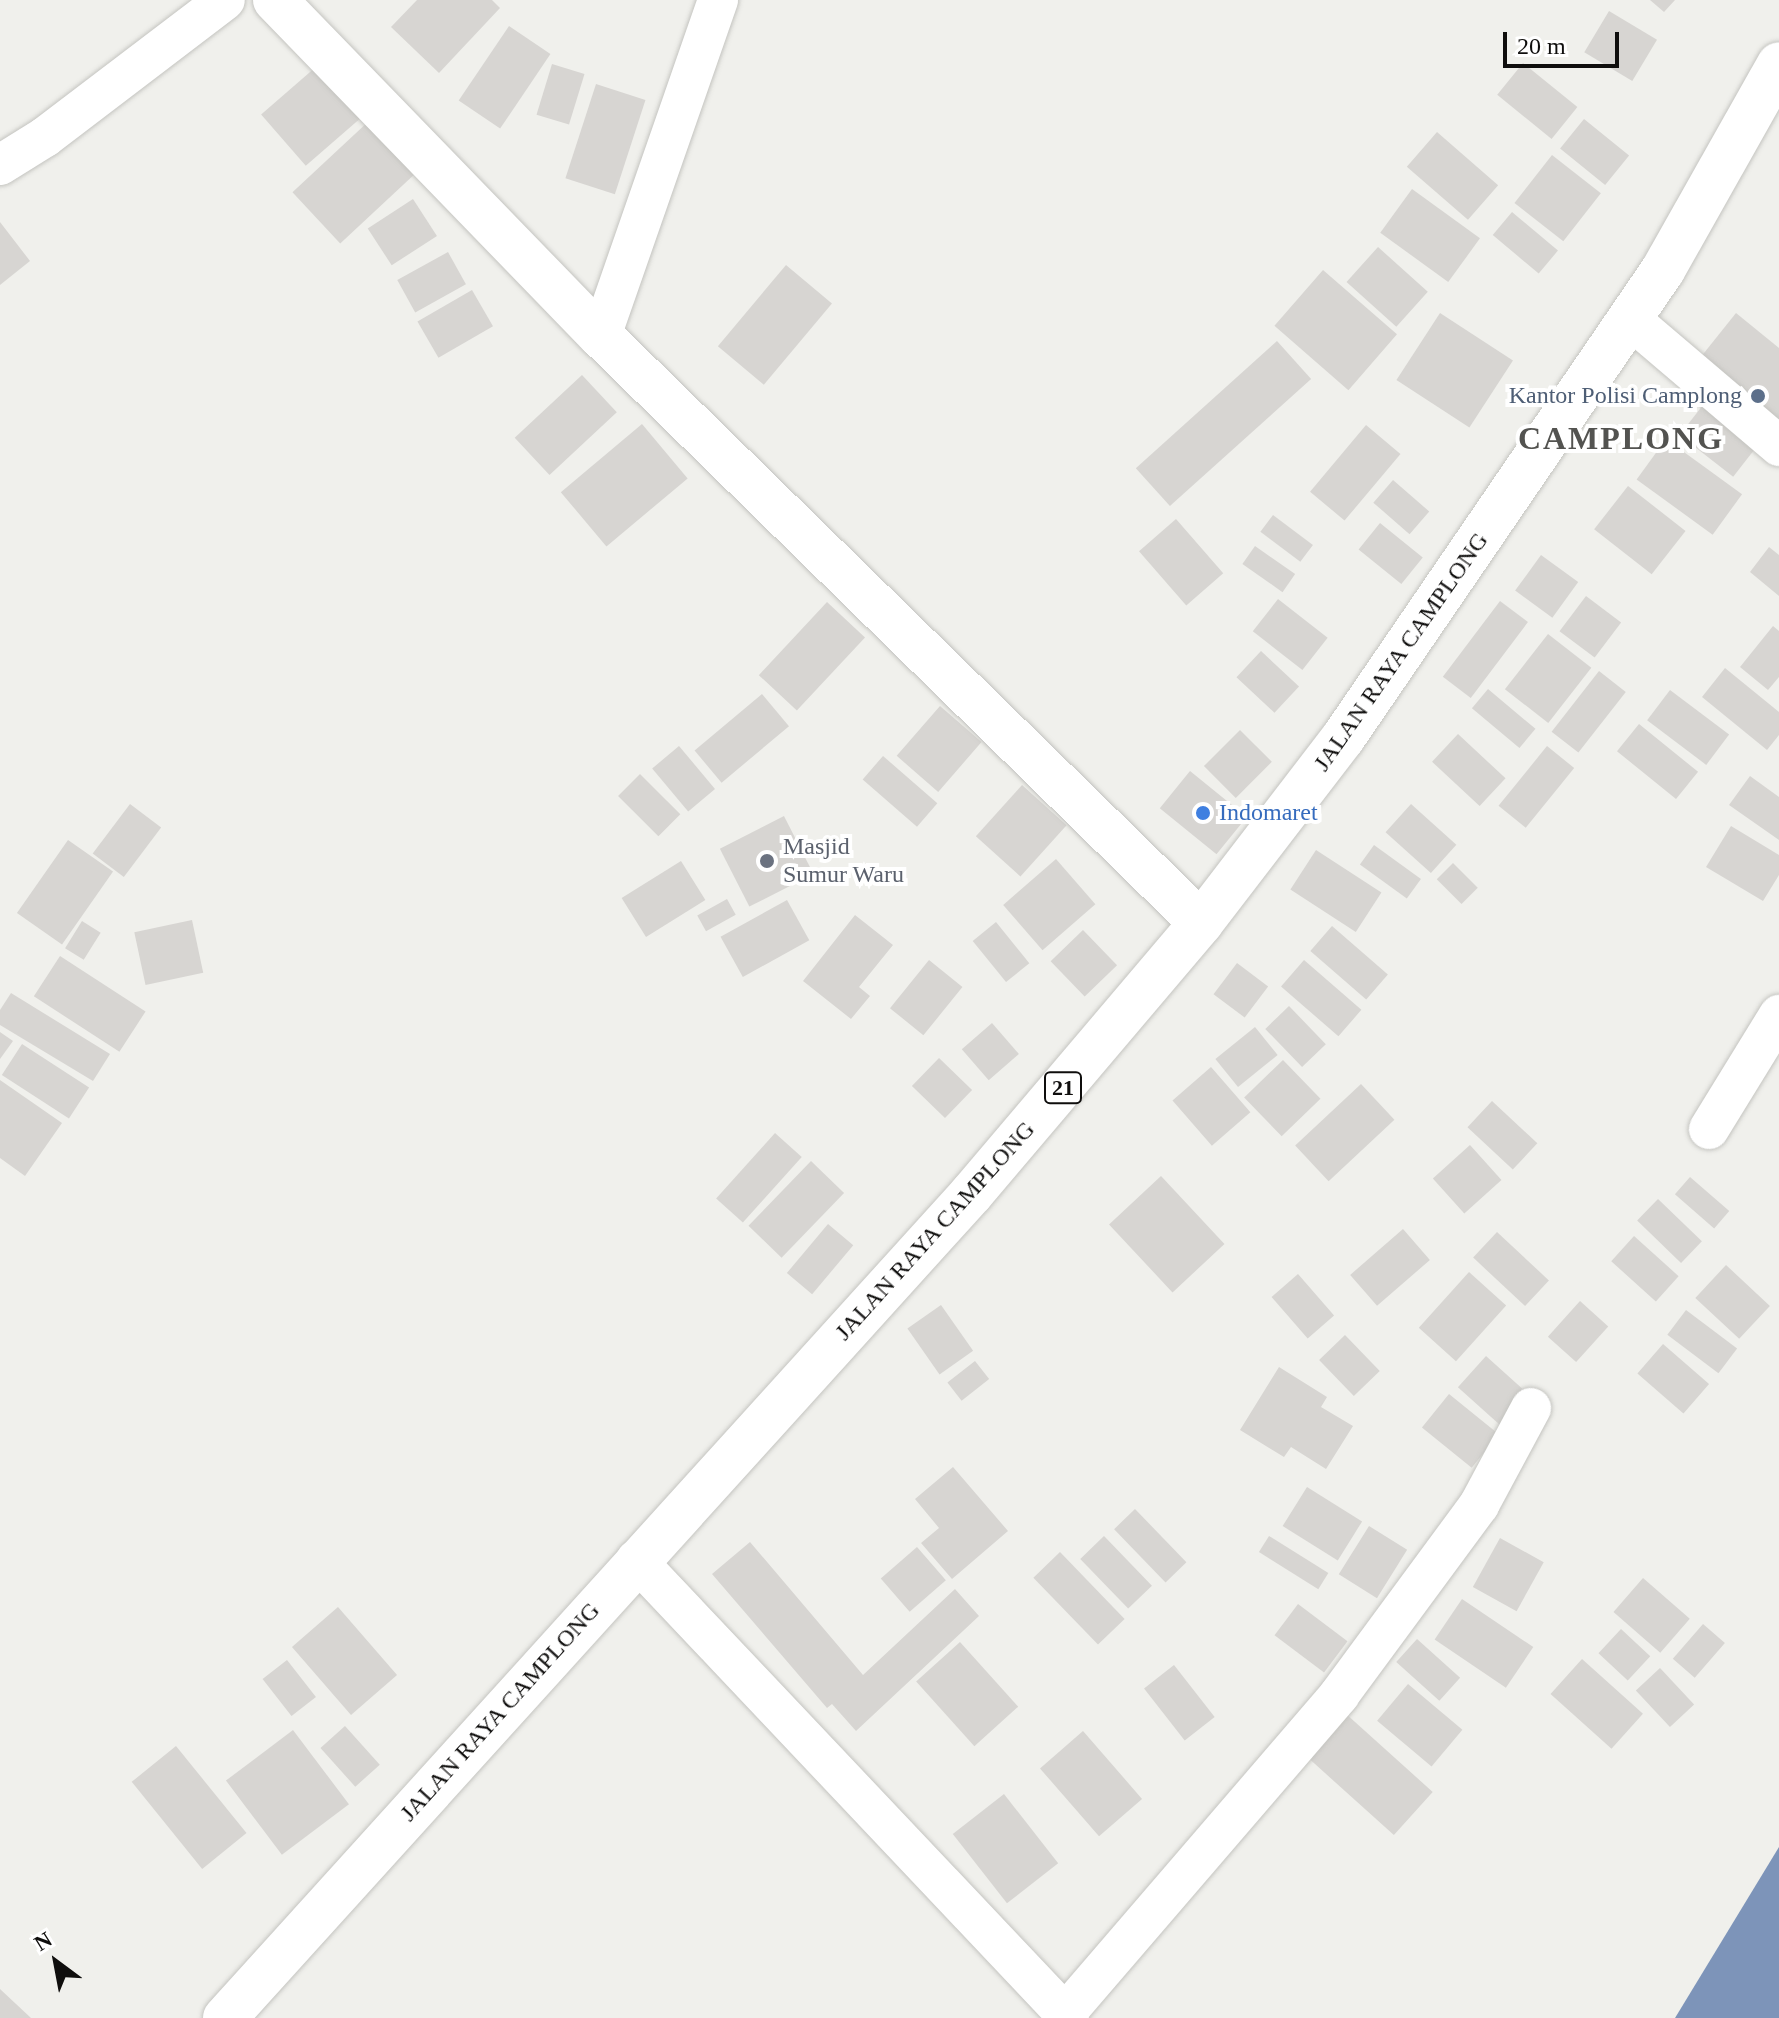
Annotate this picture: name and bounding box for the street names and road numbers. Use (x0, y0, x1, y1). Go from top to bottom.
street label: JALAN RAYA CAMPLONG (1307, 527, 1495, 777)
road number: 21 (1043, 1070, 1083, 1106)
street label: JALAN RAYA CAMPLONG (829, 1115, 1041, 1347)
street label: JALAN RAYA CAMPLONG (394, 1596, 606, 1828)

